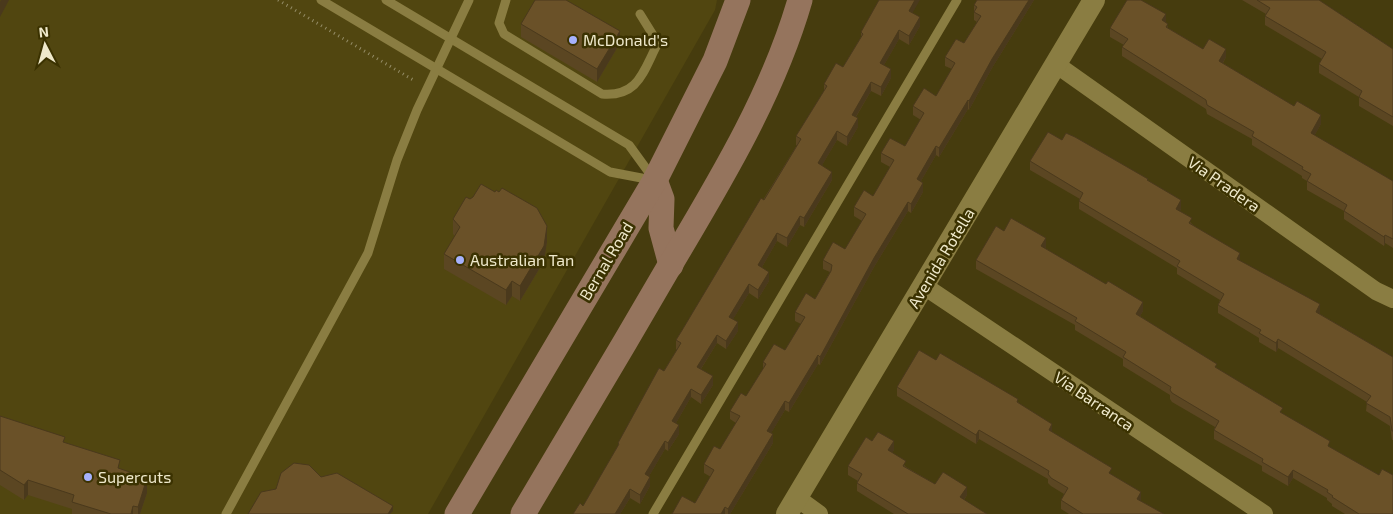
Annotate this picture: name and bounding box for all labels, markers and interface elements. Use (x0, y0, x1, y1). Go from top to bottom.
north arrow (20, 20, 70, 70)
text: N (38, 23, 50, 41)
place label: McDonald's (583, 30, 668, 49)
marker: McDonald's (567, 34, 579, 46)
street label: Via Pradera (1185, 152, 1264, 215)
street label: Avenida Rotella (903, 204, 978, 311)
street label: Bernal Road (575, 218, 636, 303)
place label: Australian Tan (470, 250, 574, 269)
marker: Australian Tan (454, 254, 466, 266)
street label: Via Barranca (1051, 367, 1138, 434)
place label: Supercuts (98, 467, 171, 486)
marker: Supercuts (82, 471, 94, 483)

